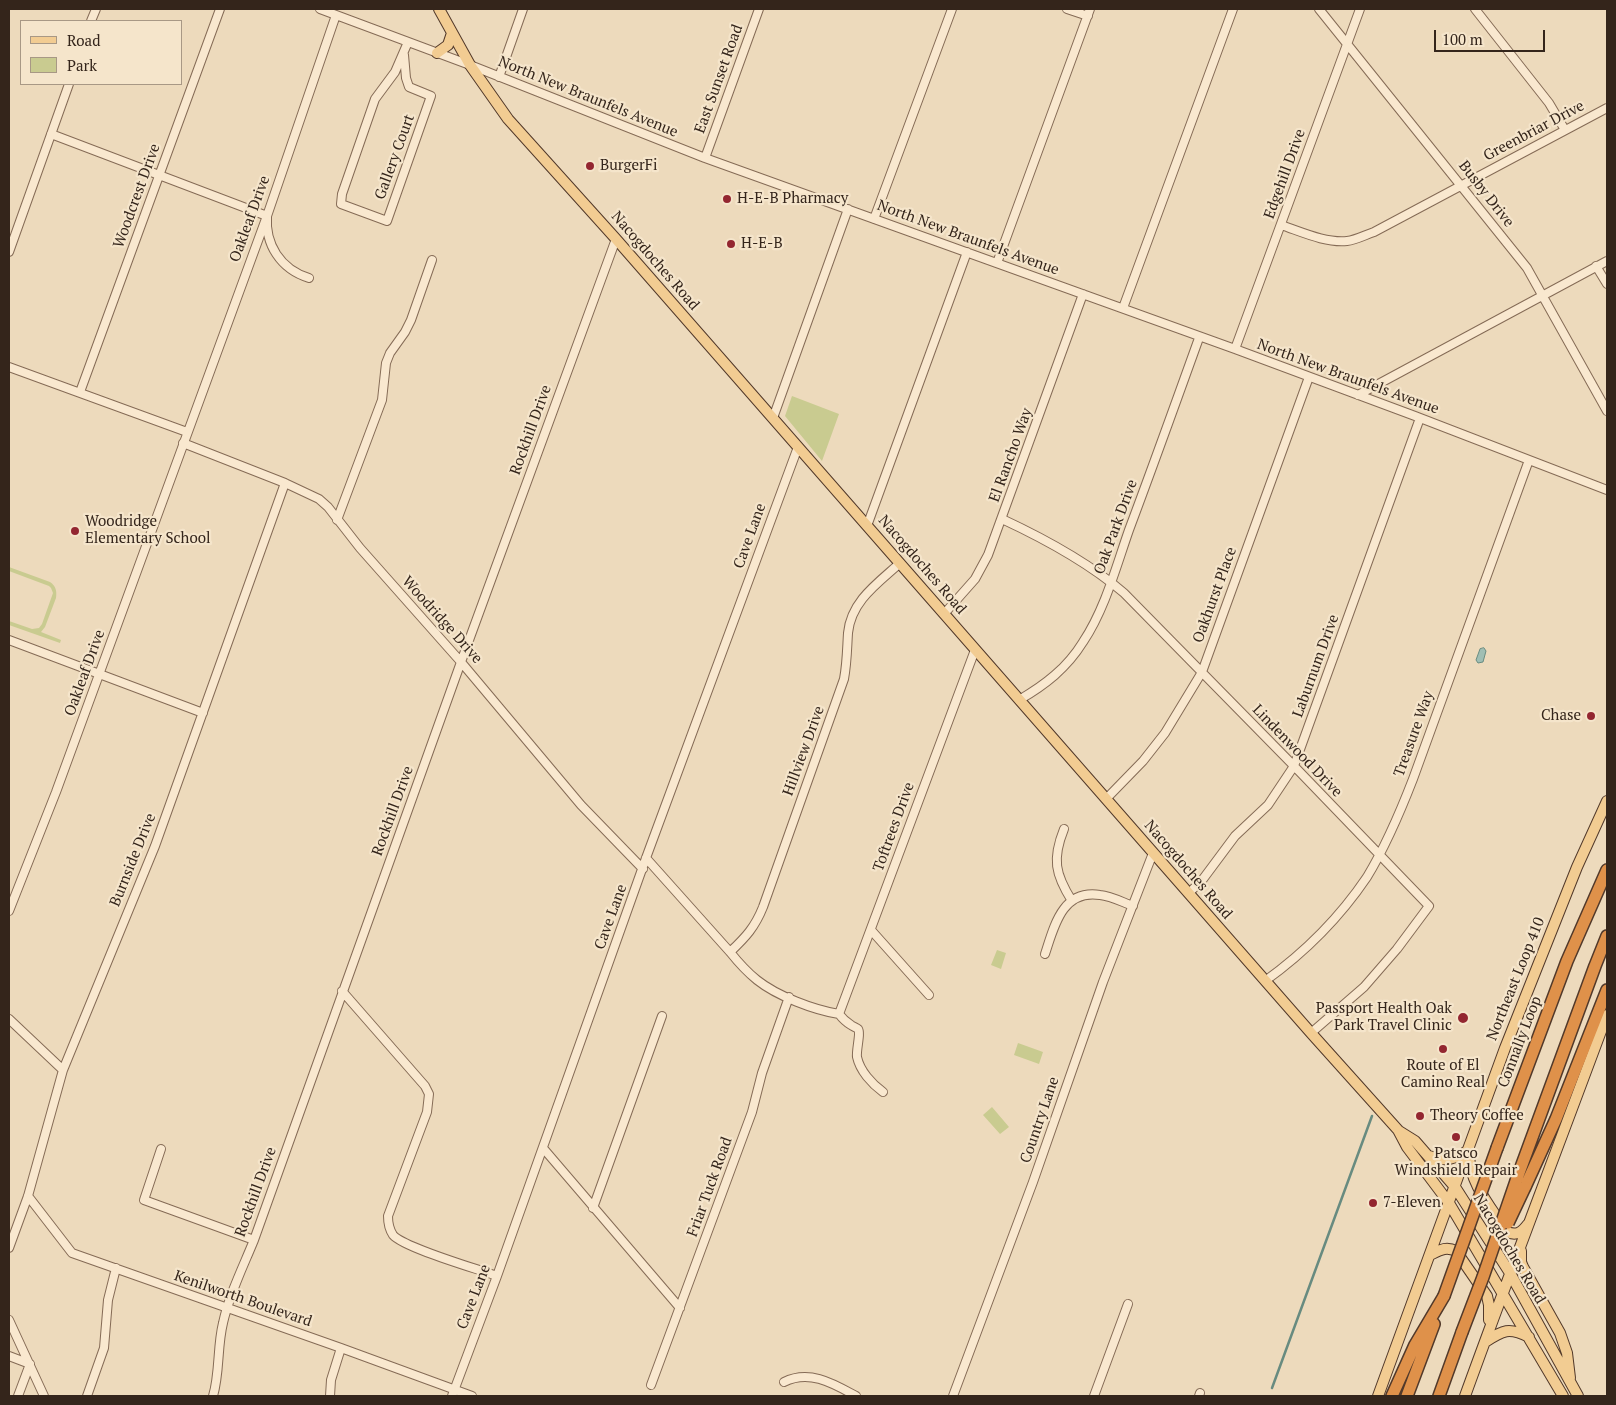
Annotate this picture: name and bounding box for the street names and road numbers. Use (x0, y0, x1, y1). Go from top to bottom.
street label: East Sunset Road (691, 22, 747, 136)
street label: North New Braunfels Avenue (495, 53, 681, 141)
street label: Greenbriar Drive (1481, 97, 1587, 165)
street label: Gallery Court (371, 112, 419, 202)
street label: Edgehill Drive (1260, 127, 1310, 221)
street label: Woodcrest Drive (110, 141, 164, 251)
street label: Busby Drive (1455, 157, 1517, 231)
street label: Oakleaf Drive (226, 173, 274, 265)
street label: North New Braunfels Avenue (875, 197, 1061, 279)
street label: Nacogdoches Road (607, 208, 703, 314)
street label: North New Braunfels Avenue (1255, 336, 1441, 418)
street label: Rockhill Drive (506, 383, 556, 477)
street label: El Rancho Way (986, 405, 1036, 505)
street label: Oak Park Drive (1091, 477, 1141, 577)
street label: Cave Lane (730, 501, 770, 571)
street label: Nacogdoches Road (874, 512, 970, 618)
street label: Oakhurst Place (1189, 545, 1241, 645)
street label: Woodridge Drive (398, 573, 486, 667)
street label: Laburnum Drive (1289, 612, 1343, 720)
street label: Oakleaf Drive (61, 627, 109, 719)
street label: Treasure Way (1390, 689, 1438, 779)
street label: Lindenwood Drive (1248, 701, 1346, 801)
street label: Hillview Drive (779, 704, 829, 798)
street label: Rockhill Drive (368, 764, 418, 858)
street label: Toftrees Drive (869, 780, 919, 874)
street label: Burnside Drive (106, 811, 160, 909)
street label: Nacogdoches Road (1140, 817, 1236, 923)
street label: Cave Lane (591, 882, 631, 952)
street label: Northeast Loop 410 (1483, 915, 1549, 1043)
street label: Connally Loop (1494, 994, 1546, 1090)
street label: Country Lane (1017, 1074, 1063, 1166)
street label: Friar Tuck Road (684, 1135, 736, 1239)
street label: Rockhill Drive (231, 1145, 281, 1239)
street label: Nacogdoches Road (1469, 1191, 1549, 1307)
street label: Cave Lane (453, 1262, 495, 1332)
street label: Kenilworth Boulevard (172, 1267, 314, 1331)

